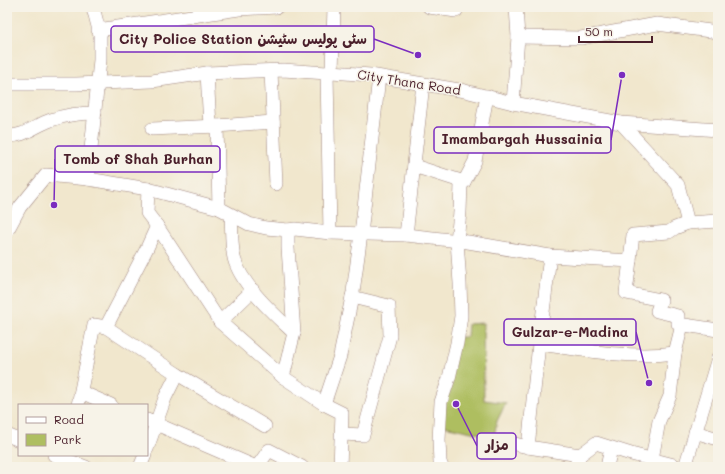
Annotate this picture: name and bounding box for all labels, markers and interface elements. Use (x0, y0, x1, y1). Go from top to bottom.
scale bar (579, 18, 652, 44)
text: 50 m (585, 23, 613, 39)
callout: City Police Station سٹی پولیس سٹیشن (111, 26, 374, 52)
text: City Police Station سٹی پولیس سٹیشن (119, 29, 367, 49)
street label: City Thana Road (356, 65, 462, 98)
callout: Imambargah Hussainia (434, 127, 611, 153)
text: Imambargah Hussainia (442, 129, 603, 148)
callout: Tomb of Shah Burhan (55, 146, 220, 172)
text: Tomb of Shah Burhan (63, 149, 213, 168)
callout: Gulzar-e-Madina (504, 319, 636, 345)
text: Gulzar-e-Madina (512, 322, 629, 341)
legend (18, 404, 148, 456)
text: Road (54, 411, 84, 427)
text: Park (54, 431, 81, 447)
callout: مزار (477, 433, 516, 459)
text: مزار (483, 435, 509, 454)

